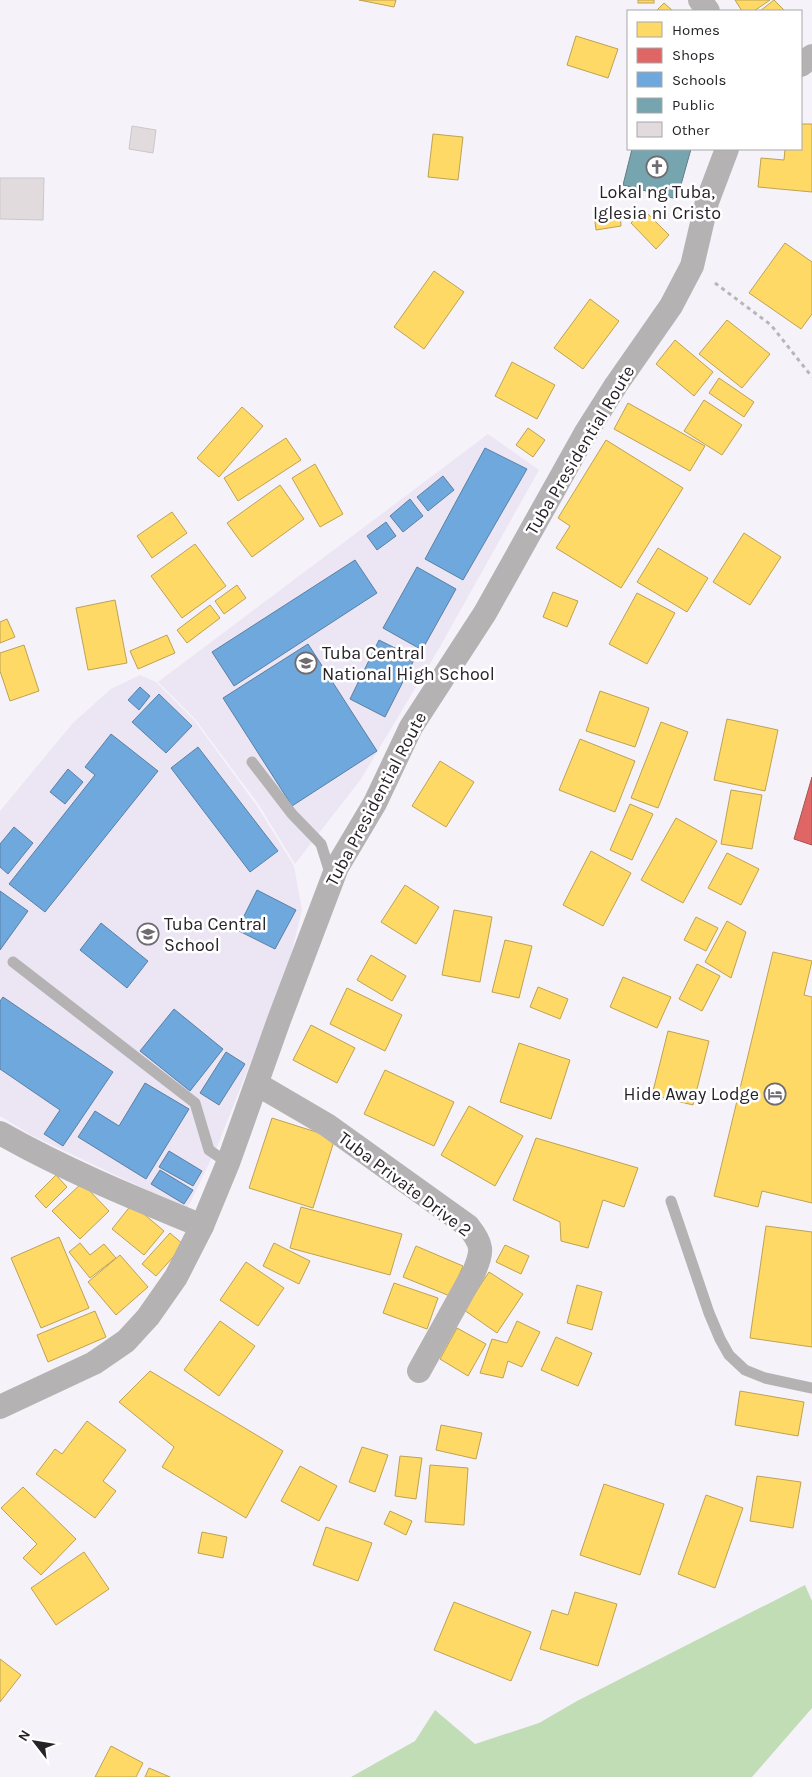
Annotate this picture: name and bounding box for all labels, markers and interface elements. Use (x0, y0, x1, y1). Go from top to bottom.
legend (627, 10, 802, 150)
text: Homes (672, 21, 720, 39)
text: Shops (672, 46, 715, 64)
text: Schools (672, 71, 726, 89)
text: Public (672, 96, 715, 114)
text: Other (672, 121, 710, 139)
church icon: Lokal ng Tuba, Iglesia ni Cristo (645, 155, 669, 179)
place label: Lokal ng Tuba, Iglesia ni Cristo (593, 181, 721, 224)
street label: Tuba Presidential Route (521, 361, 639, 539)
place label: Tuba Central National High School (322, 642, 495, 685)
school or university icon: Tuba Central National High School (294, 651, 318, 675)
street label: Tuba Presidential Route (321, 708, 431, 890)
place label: Tuba Central School (164, 913, 267, 956)
school or university icon: Tuba Central School (136, 922, 160, 946)
hotel icon: Hide Away Lodge (763, 1082, 787, 1106)
place label: Hide Away Lodge (624, 1083, 759, 1105)
street label: Tuba Private Drive 2 (334, 1127, 476, 1241)
north arrow (10, 1717, 60, 1767)
text: N (14, 1727, 34, 1744)

